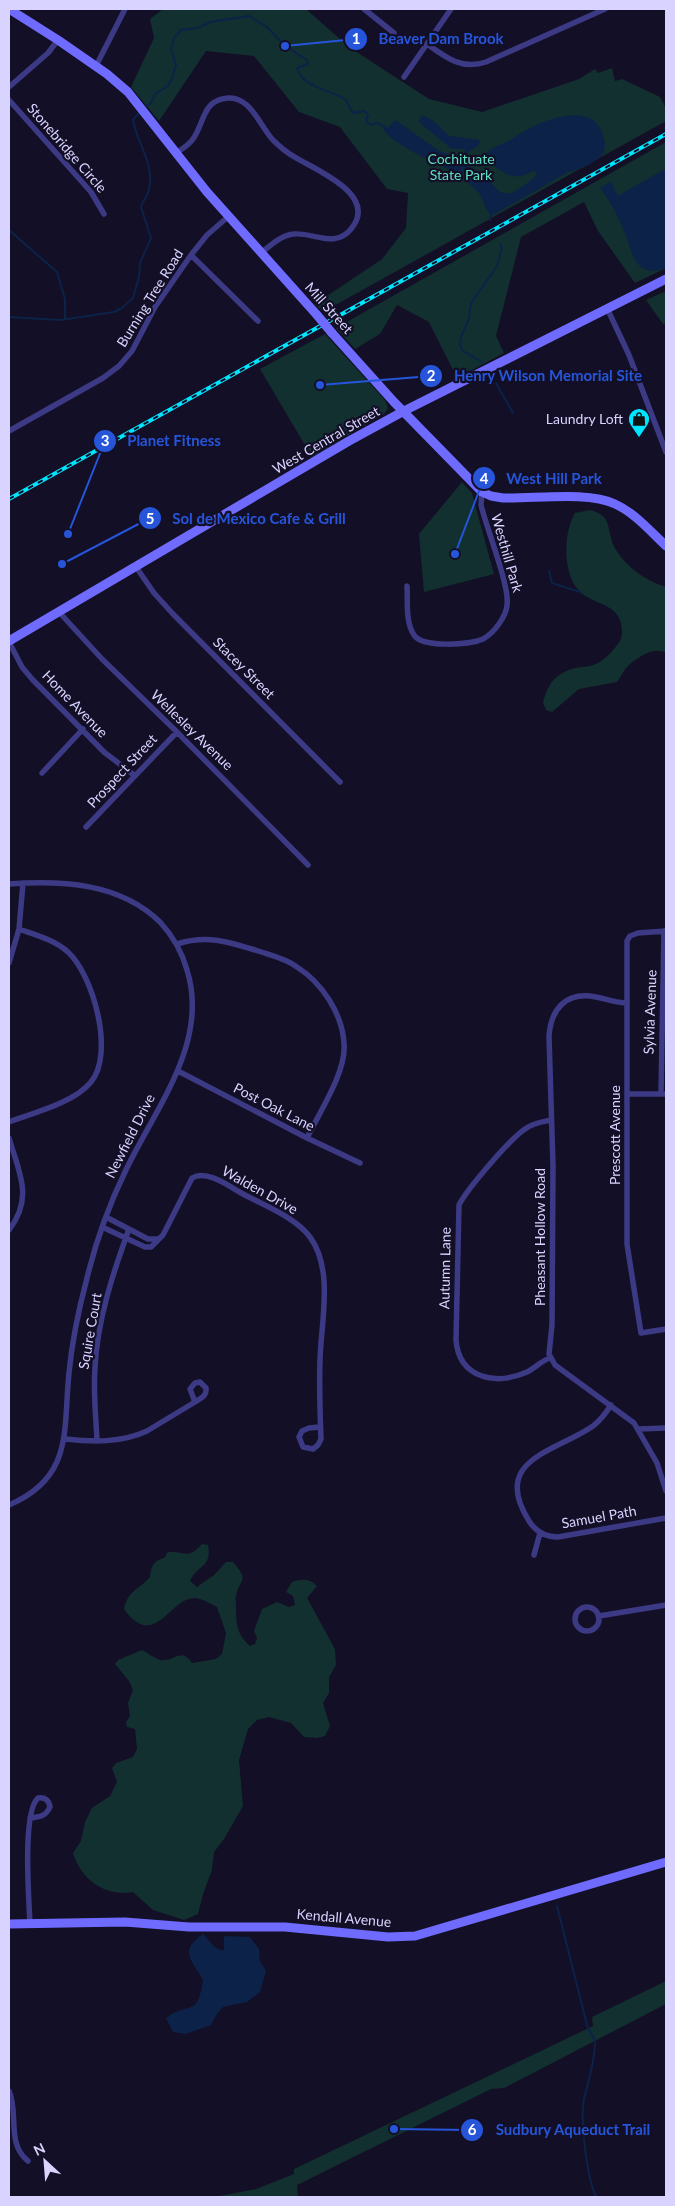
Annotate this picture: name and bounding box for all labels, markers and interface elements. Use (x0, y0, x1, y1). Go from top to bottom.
callout: Beaver Dam Brook (343, 24, 514, 54)
text: 1 (352, 29, 360, 47)
text: Beaver Dam Brook (378, 29, 505, 47)
street label: Stonebridge Circle (24, 100, 111, 196)
park label: Cochituate State Park (427, 150, 495, 183)
street label: Burning Tree Road (113, 246, 187, 350)
street label: Mill Street (302, 278, 357, 337)
callout: Henry Wilson Memorial Site (418, 361, 652, 391)
text: 2 (427, 366, 436, 384)
text: Henry Wilson Memorial Site (454, 366, 642, 384)
street label: West Central Street (269, 402, 382, 477)
shop icon: Laundry Loft (627, 407, 651, 438)
place label: Laundry Loft (546, 410, 623, 427)
callout: Planet Fitness (92, 426, 231, 456)
text: 3 (101, 431, 109, 449)
text: Planet Fitness (127, 431, 221, 449)
callout: West Hill Park (471, 463, 611, 493)
text: 4 (480, 469, 489, 487)
text: West Hill Park (506, 469, 603, 487)
callout: Sol de Mexico Cafe & Grill (137, 503, 356, 533)
text: 5 (146, 509, 154, 527)
text: Sol de Mexico Cafe & Grill (172, 509, 346, 527)
street label: Westhill Park (488, 512, 527, 595)
street label: Stacey Street (210, 633, 279, 702)
street label: Home Avenue (39, 667, 112, 741)
street label: Wellesley Avenue (148, 686, 237, 773)
street label: Prospect Street (83, 730, 160, 811)
street label: Sylvia Avenue (640, 969, 659, 1055)
street label: Post Oak Lane (231, 1079, 318, 1134)
street label: Prescott Avenue (606, 1085, 623, 1185)
street label: Newfield Drive (101, 1091, 158, 1181)
street label: Walden Drive (219, 1162, 301, 1217)
street label: Pheasant Hollow Road (531, 1168, 548, 1306)
street label: Autumn Lane (435, 1227, 454, 1309)
street label: Squire Court (74, 1291, 105, 1371)
street label: Samuel Path (560, 1502, 638, 1531)
street label: Kendall Avenue (296, 1905, 392, 1930)
callout: Sudbury Aqueduct Trail (460, 2115, 661, 2145)
text: 6 (468, 2120, 477, 2138)
text: Sudbury Aqueduct Trail (496, 2120, 650, 2138)
north arrow (20, 2136, 70, 2186)
text: N (31, 2139, 48, 2159)

